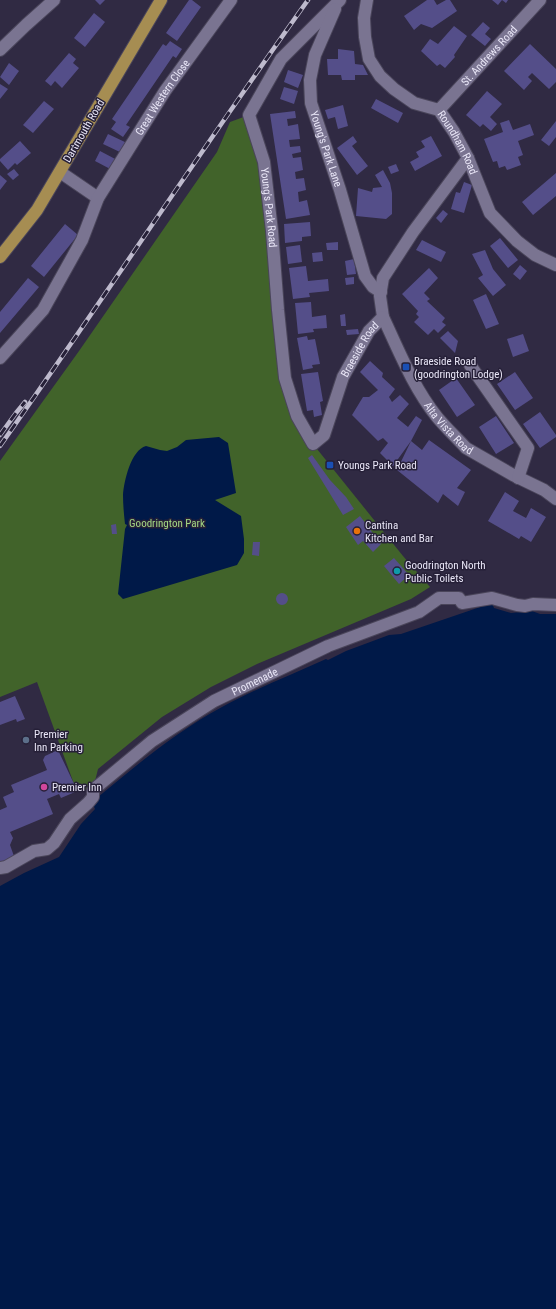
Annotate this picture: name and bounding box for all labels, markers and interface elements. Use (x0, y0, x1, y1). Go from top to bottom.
street label: St. Andrews Road (458, 23, 520, 88)
street label: Great Western Close (132, 57, 192, 138)
street label: Dartmouth Road (61, 97, 107, 165)
street label: Roundham Road (435, 108, 480, 176)
street label: Young's Park Lane (308, 109, 345, 189)
street label: Young's Park Road (258, 167, 280, 248)
street label: Braeside Road (338, 319, 381, 379)
place label: Braeside Road (goodrington Lodge) (414, 355, 503, 381)
marker: Braeside Road (goodrington Lodge) (401, 362, 411, 372)
street label: Alta Vista Road (421, 399, 475, 457)
place label: Youngs Park Road (338, 459, 417, 472)
marker: Youngs Park Road (325, 460, 335, 470)
park label: Goodrington Park (129, 517, 205, 530)
place label: Cantina Kitchen and Bar (365, 519, 434, 545)
marker: Cantina Kitchen and Bar (352, 526, 362, 536)
place label: Goodrington North Public Toilets (405, 559, 486, 585)
marker: Goodrington North Public Toilets (392, 566, 402, 576)
street label: Promenade (229, 665, 280, 698)
place label: Premier Inn Parking (34, 728, 83, 754)
marker: Premier Inn Parking (21, 735, 31, 745)
place label: Premier Inn (52, 781, 102, 794)
marker: Premier Inn (39, 782, 49, 792)

